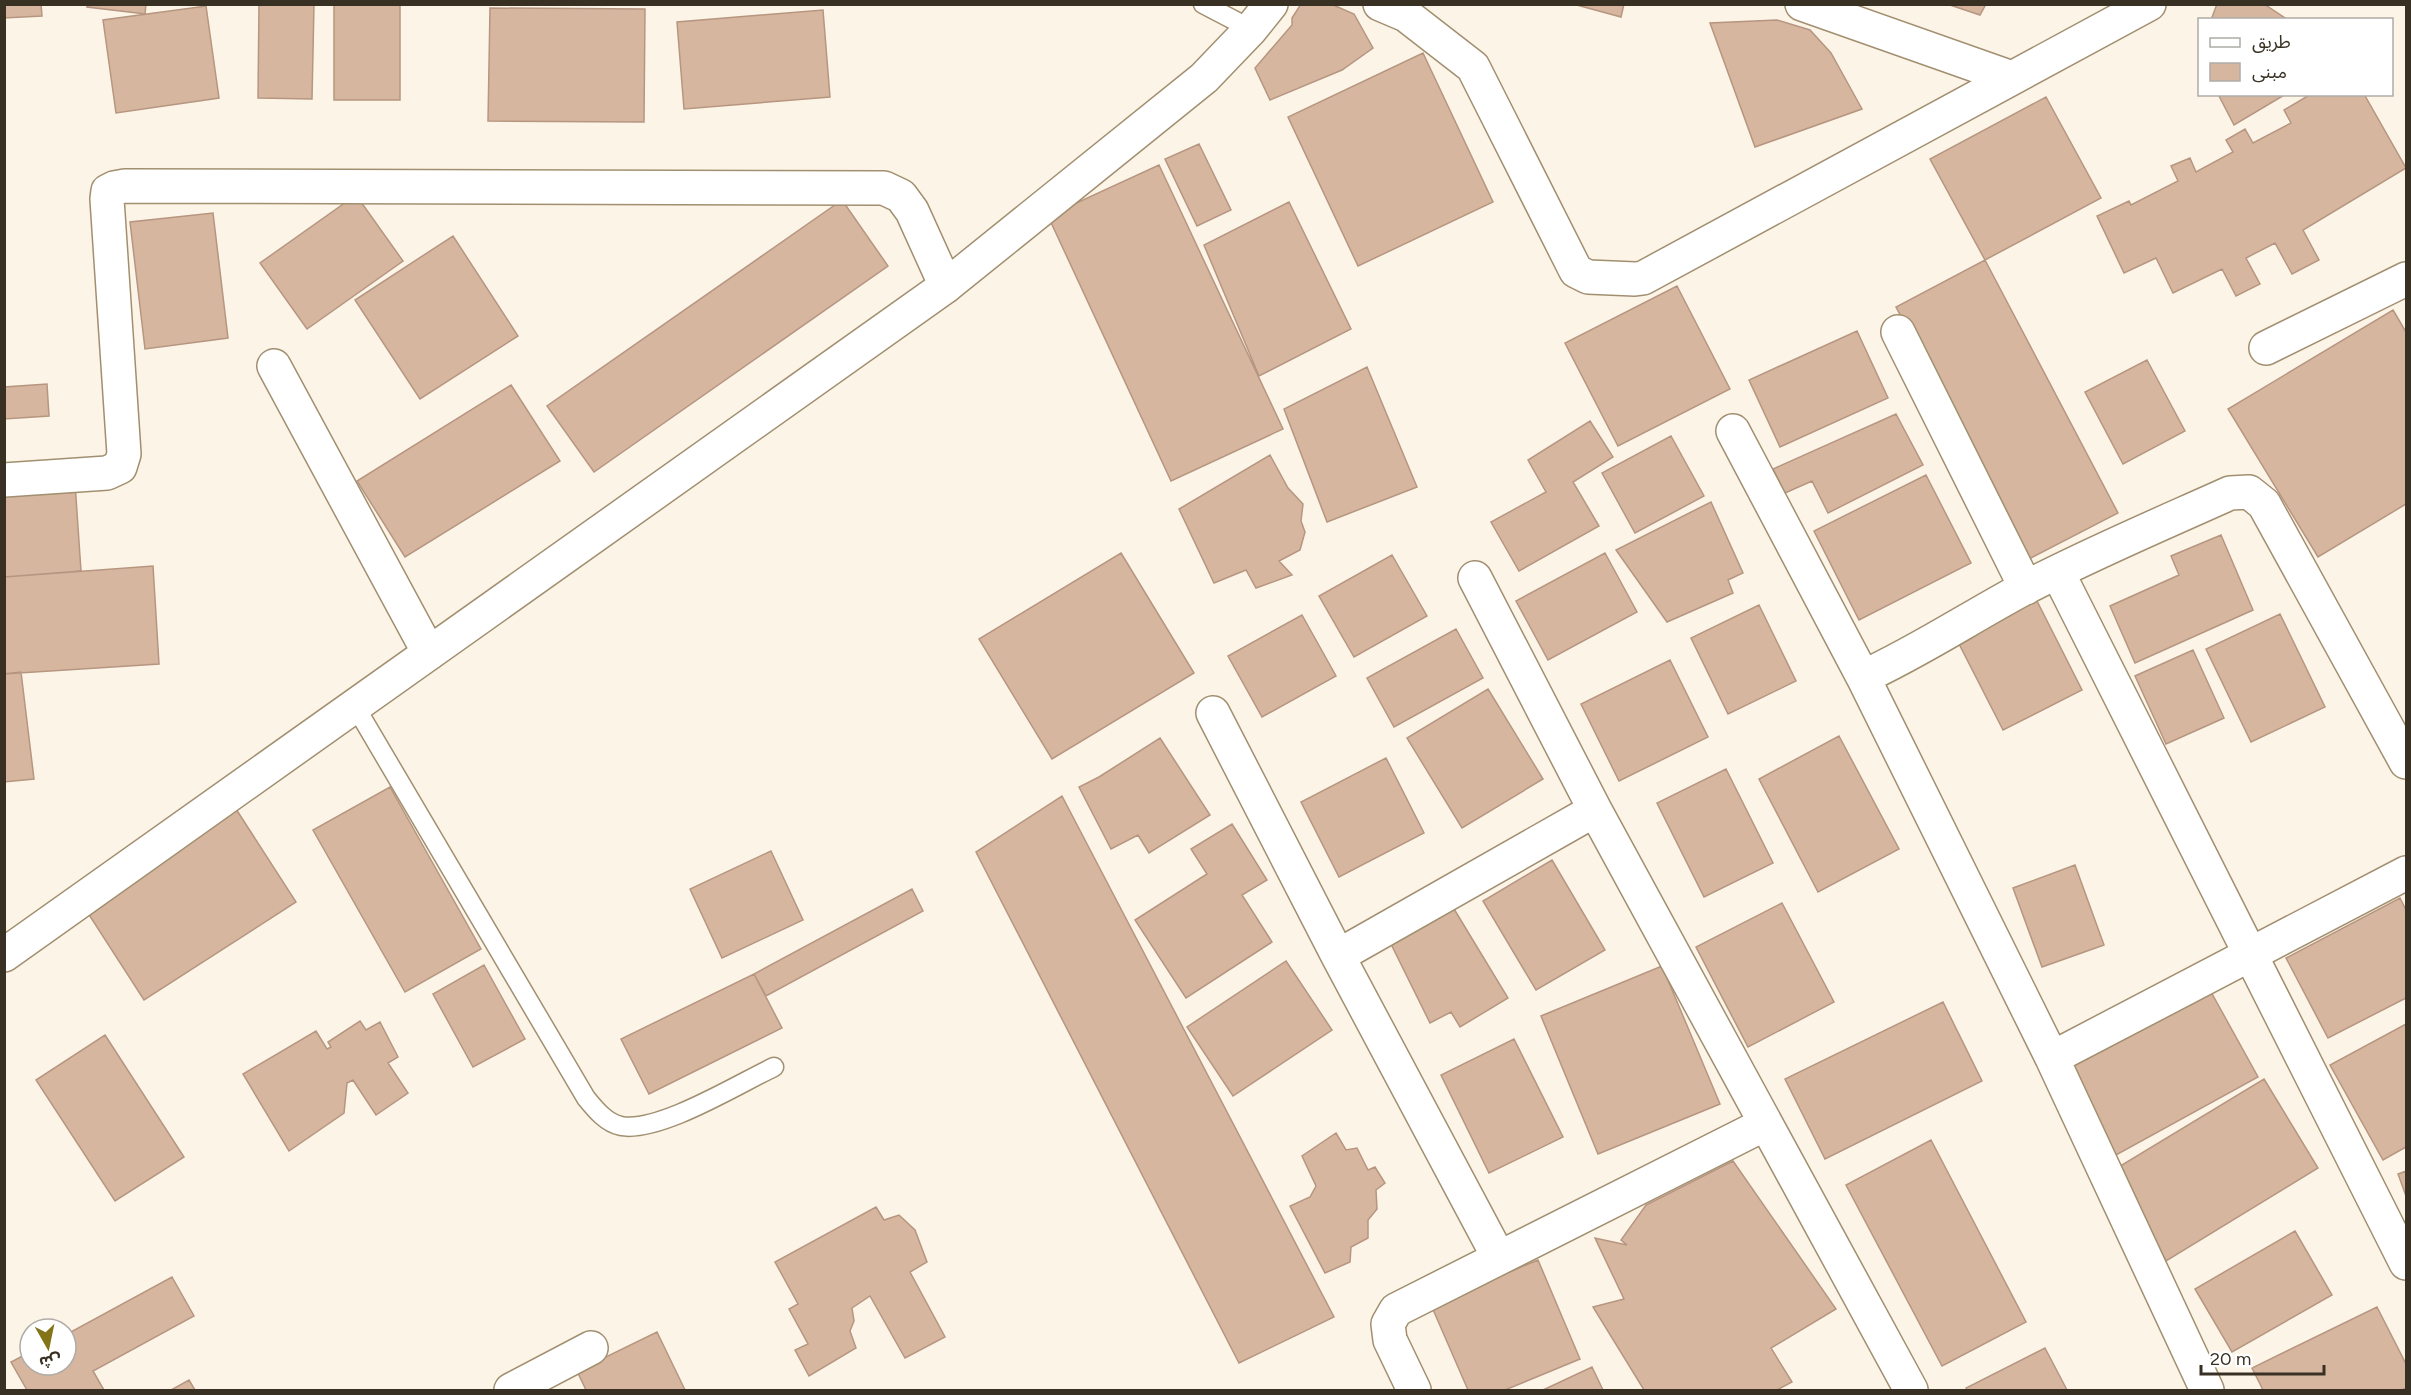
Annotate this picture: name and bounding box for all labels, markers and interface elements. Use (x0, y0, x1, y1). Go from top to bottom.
legend (2198, 18, 2393, 96)
text: طريق (2252, 31, 2291, 53)
text: مبنى (2252, 61, 2287, 83)
north arrow (18, 1317, 78, 1377)
scale bar (2201, 1338, 2324, 1376)
text: 20 m (2210, 1348, 2251, 1370)
text: ش (38, 1350, 63, 1372)

